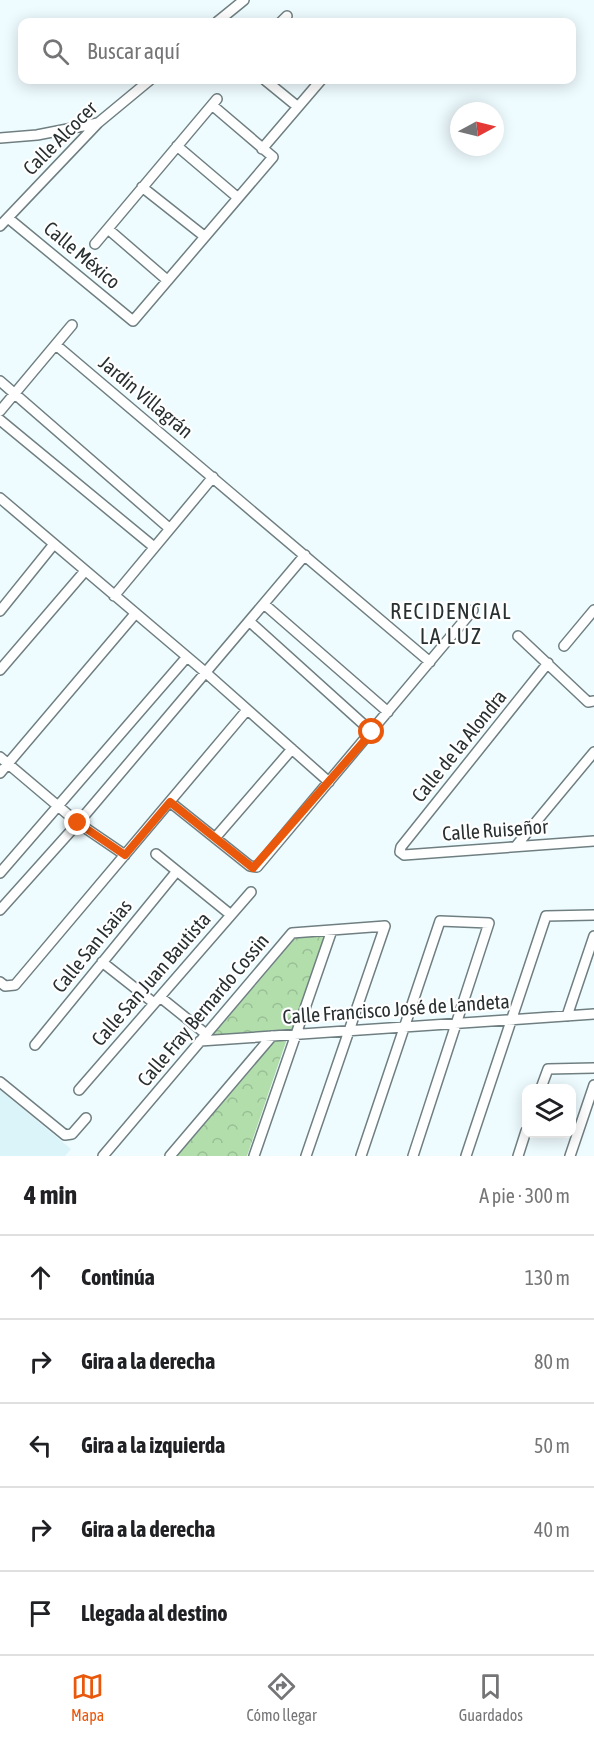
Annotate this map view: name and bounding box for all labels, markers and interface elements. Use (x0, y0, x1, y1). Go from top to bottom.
search box (18, 18, 576, 84)
icon: search (39, 35, 72, 68)
text: Buscar aquí (87, 38, 180, 64)
street label: Calle Alcocer (18, 95, 102, 179)
north arrow (450, 102, 504, 156)
street label: Calle México (40, 216, 125, 293)
street label: Jardín Villagrán (95, 351, 198, 443)
district label: RECIDENCIAL LA LUZ (390, 598, 512, 649)
street label: Calle de la Alondra (406, 685, 511, 806)
route start (358, 718, 384, 744)
route end (64, 809, 90, 835)
street label: Calle Ruiseñor (441, 814, 550, 845)
street label: Calle San Isaias (47, 895, 136, 997)
street label: Calle San Juan Bautista (86, 907, 215, 1050)
street label: Calle Fray Bernardo Cossin (132, 929, 273, 1091)
street label: Calle Francisco José de Landeta (282, 989, 510, 1028)
map controls (522, 1084, 576, 1138)
button: layers (522, 1084, 576, 1138)
text: 4 min (24, 1180, 77, 1210)
text: A pie · 300 m (479, 1184, 570, 1207)
icon: ahead (24, 1261, 57, 1294)
text: Continúa (81, 1264, 155, 1290)
text: 130 m (525, 1266, 570, 1289)
icon: right (24, 1345, 57, 1378)
text: Gira a la derecha (81, 1348, 215, 1374)
text: 80 m (534, 1350, 570, 1373)
icon: left (24, 1429, 57, 1462)
text: Gira a la izquierda (81, 1432, 225, 1458)
text: 50 m (534, 1434, 570, 1457)
icon: right (24, 1513, 57, 1546)
text: Gira a la derecha (81, 1516, 215, 1542)
text: 40 m (534, 1518, 570, 1541)
icon: arrive (24, 1597, 57, 1630)
text: Llegada al destino (81, 1600, 228, 1626)
tab: Mapa (71, 1670, 104, 1724)
tab: Cómo llegar (246, 1670, 317, 1724)
tab: Guardados (459, 1670, 523, 1724)

